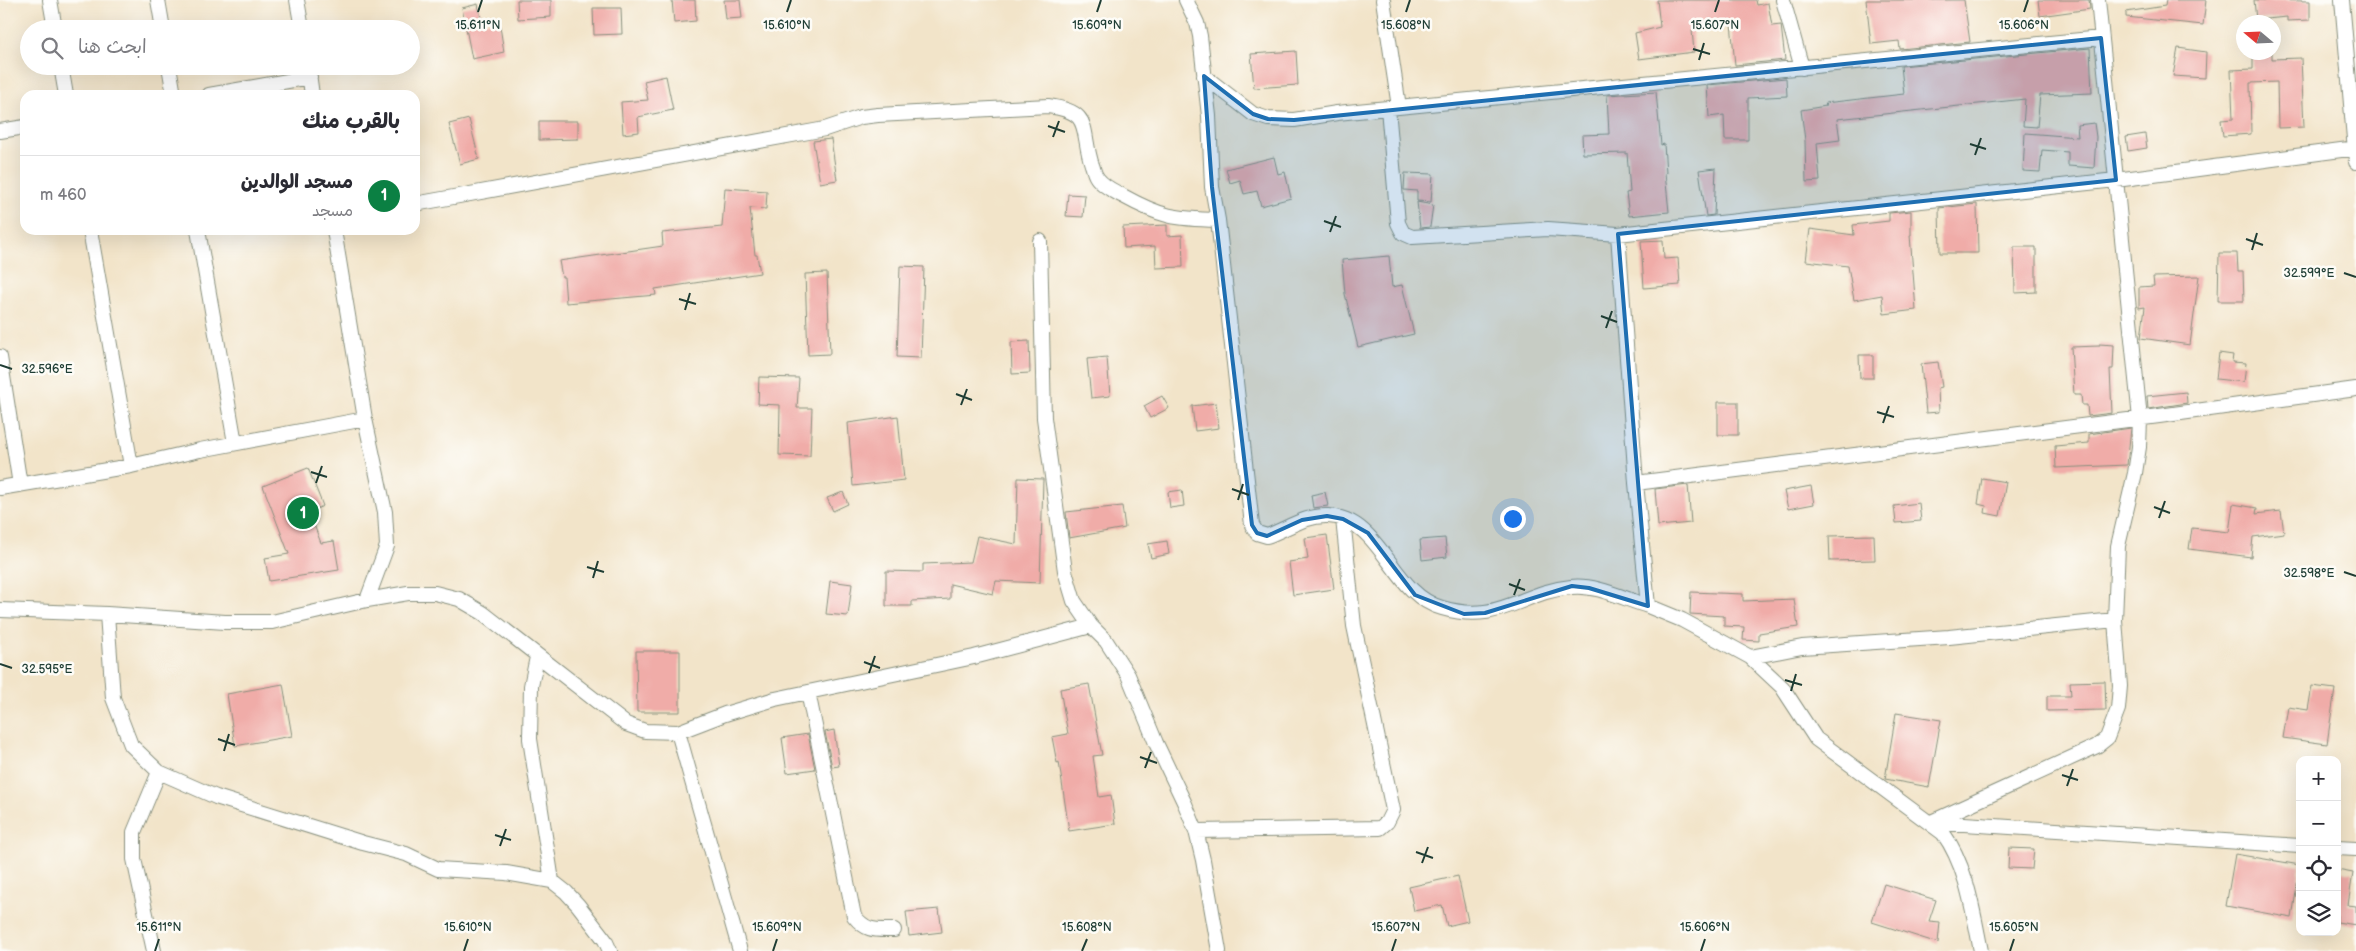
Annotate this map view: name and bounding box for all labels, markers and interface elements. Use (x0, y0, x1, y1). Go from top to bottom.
north arrow (2236, 15, 2281, 60)
text: 15.611°N (455, 18, 501, 33)
text: 15.610°N (763, 18, 811, 33)
text: 15.609°N (1072, 18, 1122, 33)
text: 15.608°N (1381, 18, 1431, 33)
text: 15.607°N (1691, 18, 1739, 33)
text: 15.606°N (1999, 18, 2049, 33)
search box (20, 20, 420, 75)
icon: search (38, 34, 66, 62)
text: ابحث هنا (78, 36, 147, 59)
text: بالقرب منك (302, 109, 400, 134)
text: مسجد الوالدين (241, 171, 353, 194)
text: 460 m (40, 186, 87, 205)
text: 1 (381, 186, 387, 205)
text: مسجد (312, 202, 353, 221)
text: 32.599°E (2284, 266, 2335, 281)
text: 32.596°E (21, 362, 73, 377)
pin: 1 (287, 494, 319, 532)
your location (1500, 506, 1526, 532)
text: 32.598°E (2283, 566, 2335, 581)
text: 32.595°E (22, 662, 72, 677)
map controls (2296, 756, 2341, 936)
button: + (2296, 756, 2341, 801)
button: − (2296, 801, 2341, 846)
button: locate (2296, 846, 2341, 891)
button: layers (2296, 891, 2341, 936)
text: 15.611°N (136, 920, 182, 935)
text: 15.610°N (444, 920, 492, 935)
text: 15.609°N (752, 920, 802, 935)
text: 15.608°N (1062, 920, 1112, 935)
text: 15.607°N (1372, 920, 1420, 935)
text: 15.606°N (1680, 920, 1730, 935)
text: 15.605°N (1989, 920, 2039, 935)

